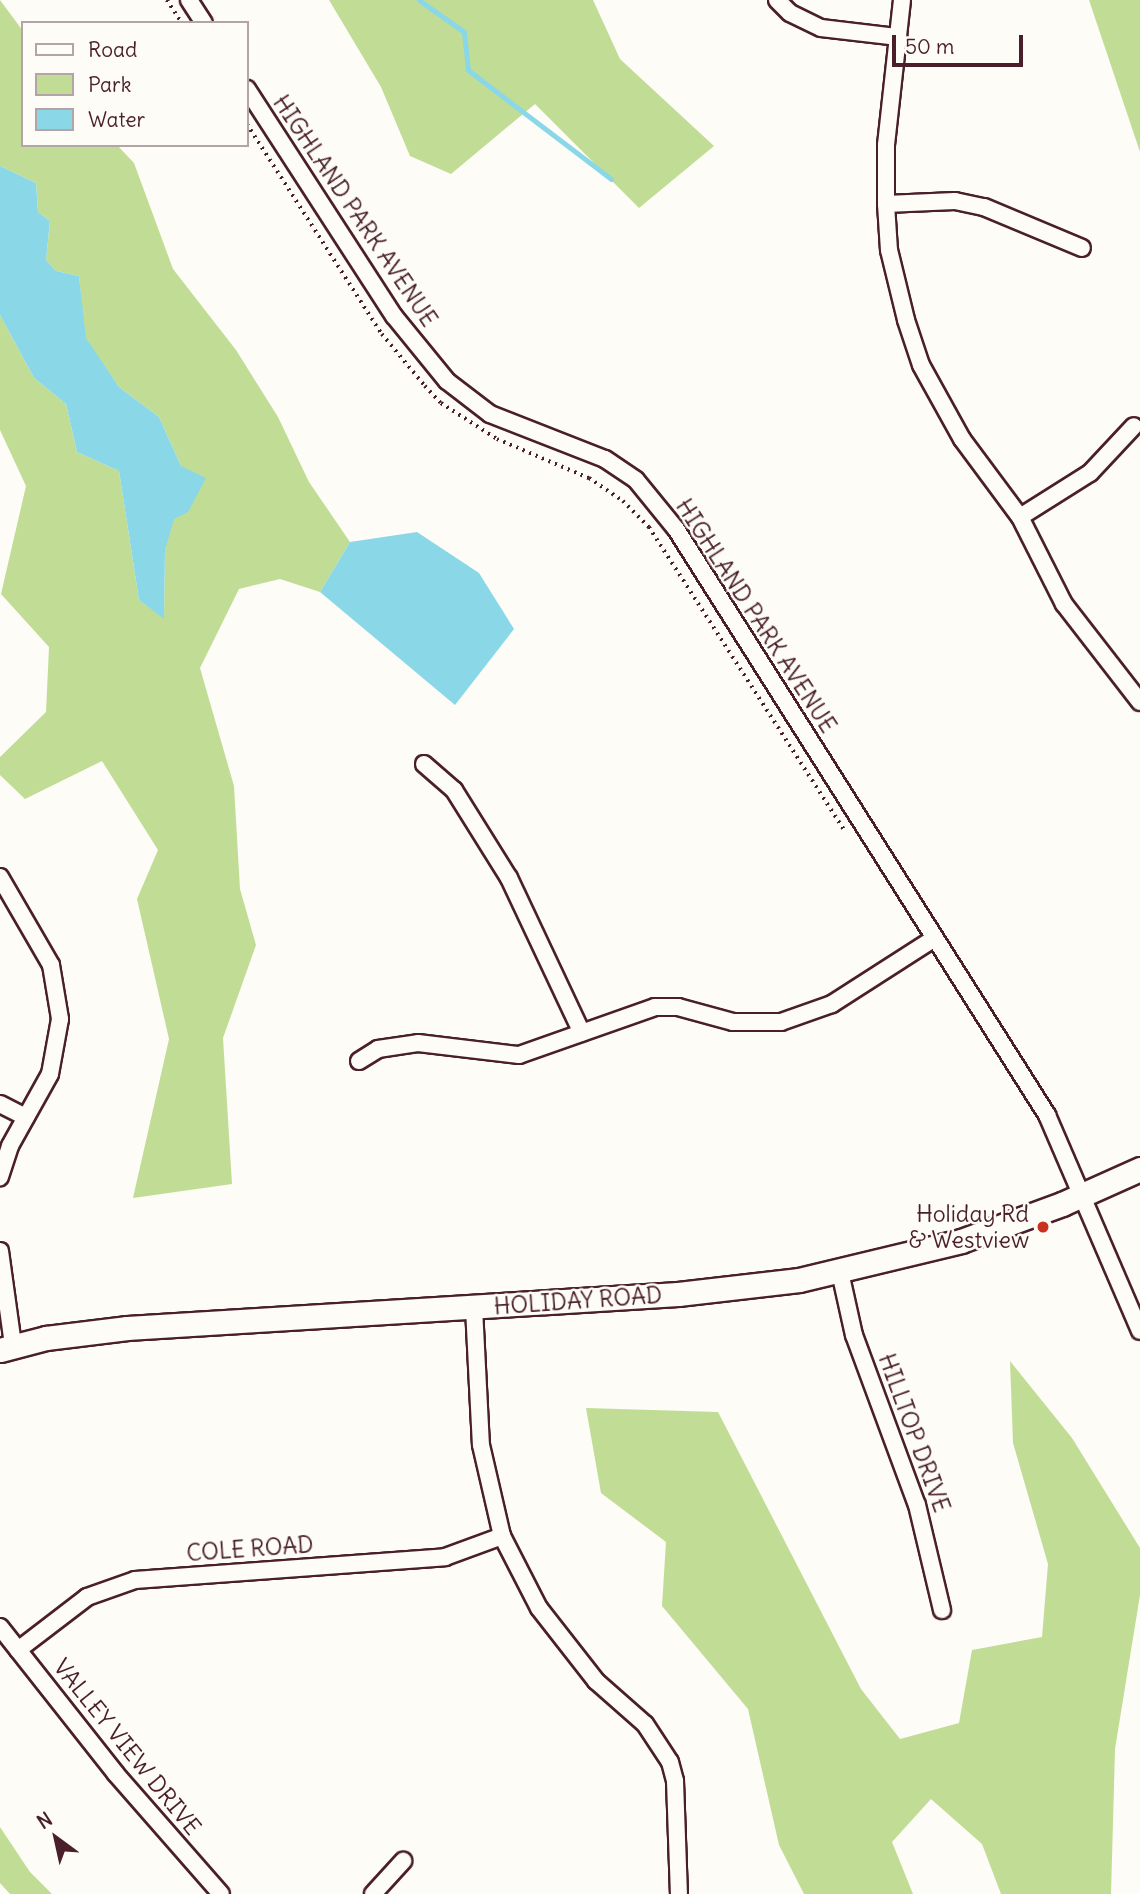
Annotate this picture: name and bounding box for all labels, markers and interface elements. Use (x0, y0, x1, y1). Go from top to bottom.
legend (21, 21, 248, 147)
scale bar (895, 21, 1026, 65)
text: 50 m (905, 33, 954, 60)
text: Road (88, 36, 137, 63)
text: Park (88, 71, 131, 98)
street label: HIGHLAND PARK AVENUE (267, 90, 443, 332)
text: Water (88, 106, 145, 133)
street label: HIGHLAND PARK AVENUE (670, 494, 842, 738)
place label: Holiday Rd & Westview (908, 1200, 1029, 1254)
marker: Holiday Rd & Westview (1035, 1219, 1051, 1235)
street label: HOLIDAY ROAD (493, 1281, 663, 1321)
street label: HILLTOP DRIVE (873, 1350, 955, 1516)
street label: COLE ROAD (185, 1531, 315, 1567)
street label: VALLEY VIEW DRIVE (48, 1653, 206, 1841)
north arrow (21, 1803, 91, 1873)
text: N (33, 1807, 57, 1834)

